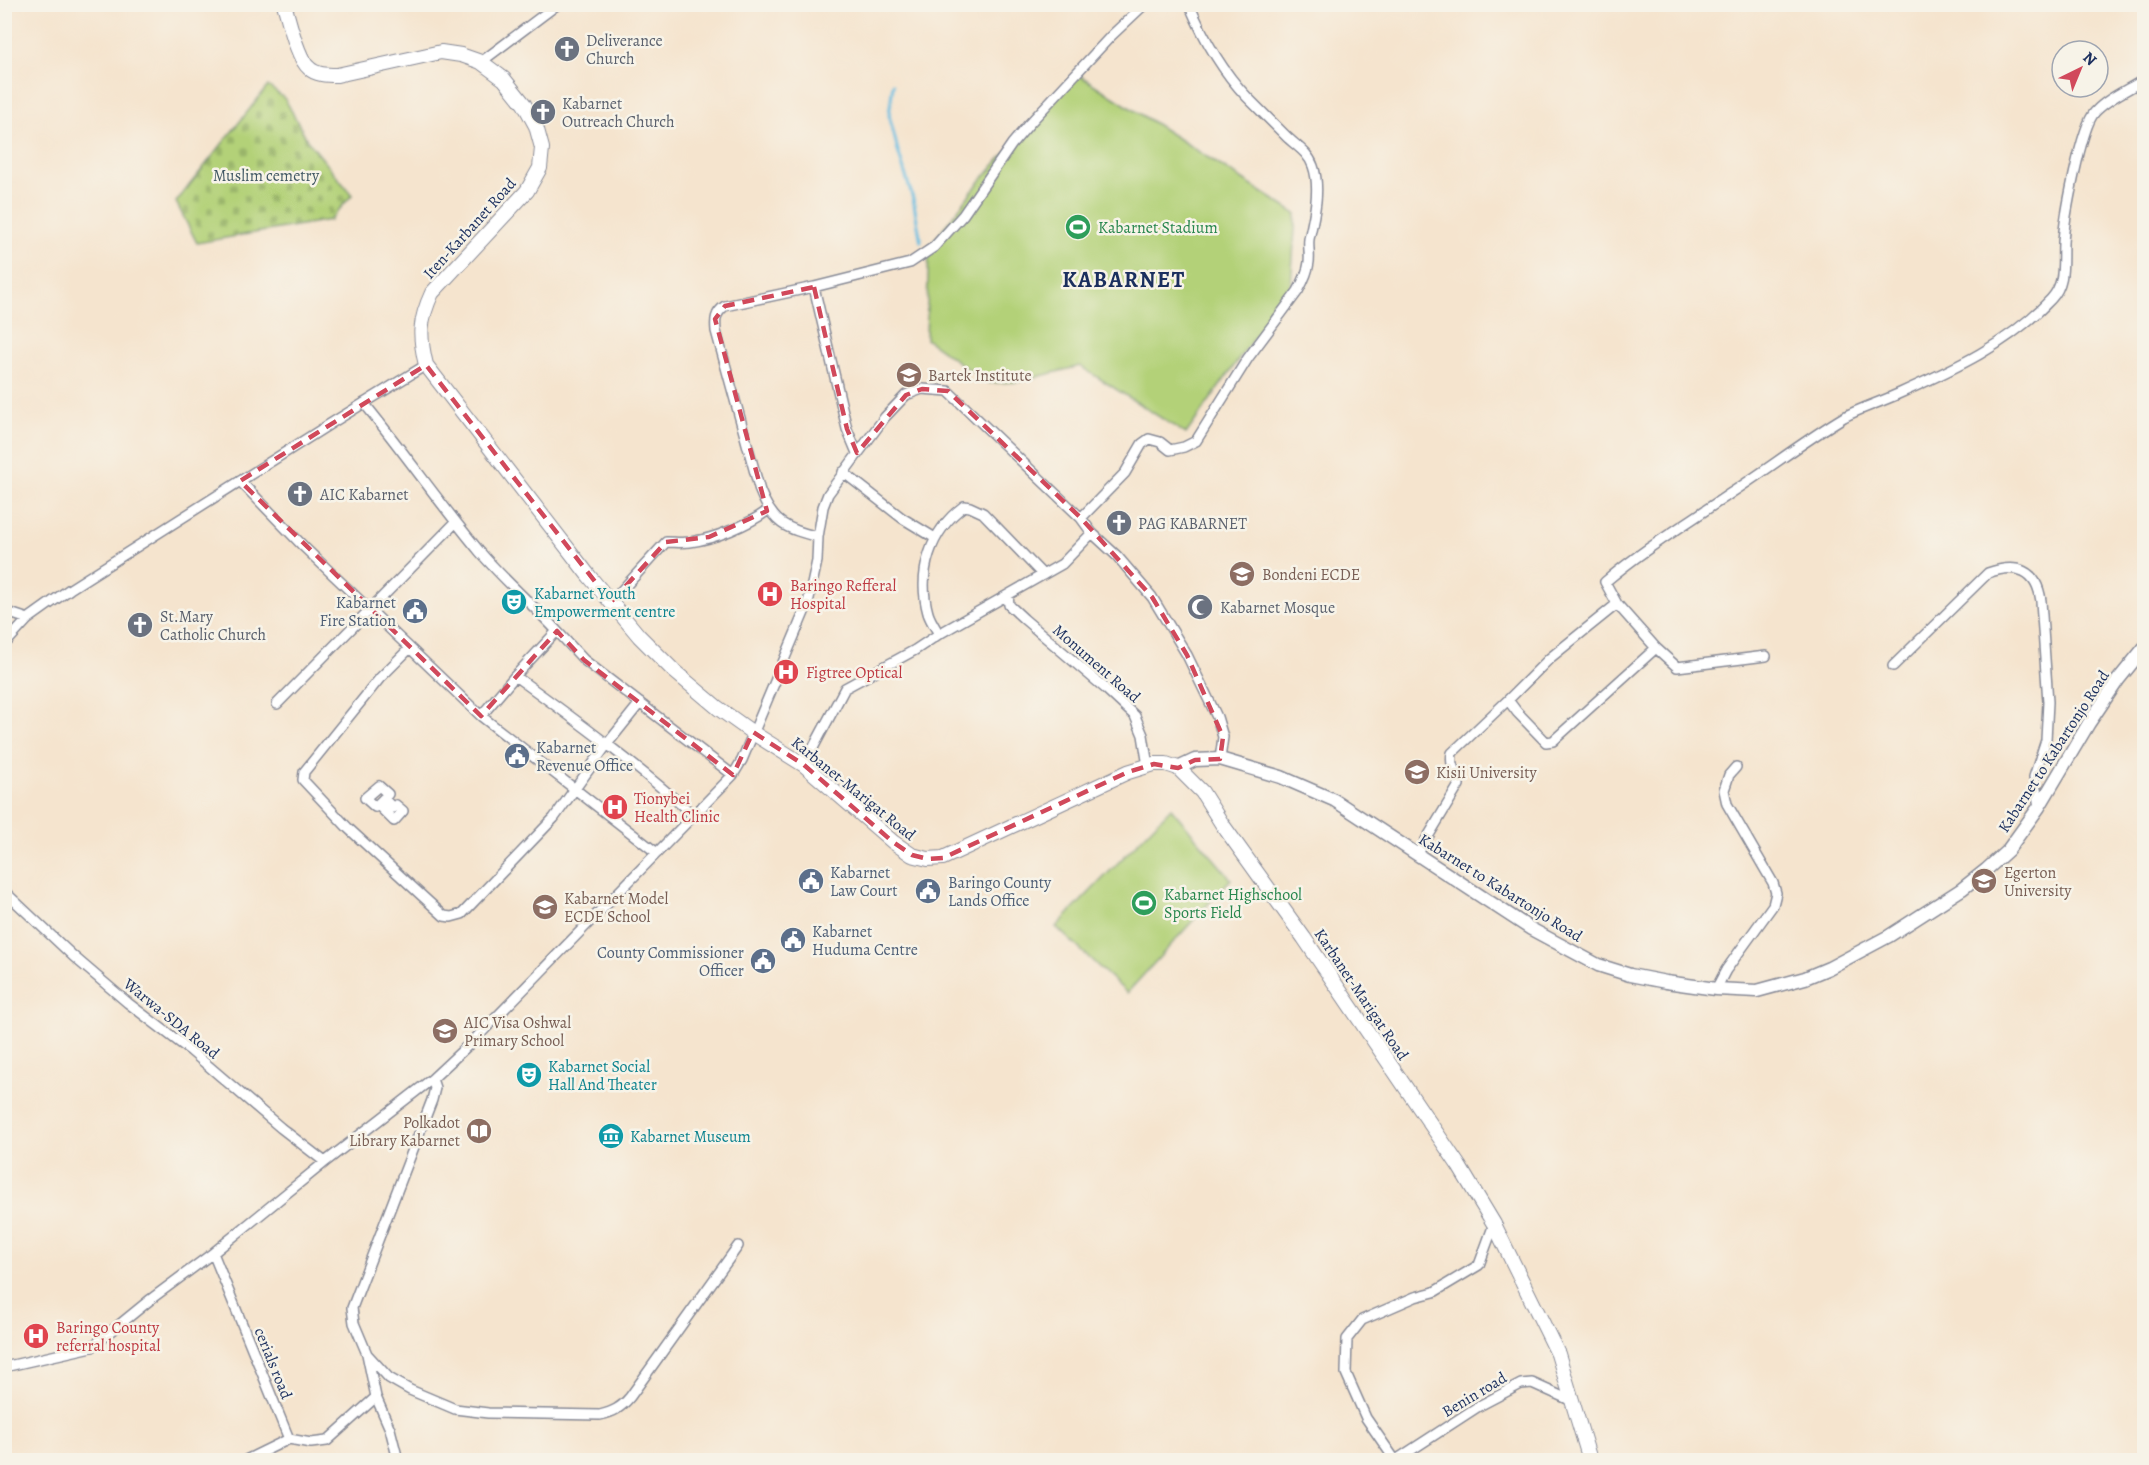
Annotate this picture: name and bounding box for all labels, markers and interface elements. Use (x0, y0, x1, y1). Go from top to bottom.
place label: Deliverance Church (586, 30, 663, 70)
church icon: Deliverance Church (552, 34, 582, 64)
north arrow (2050, 39, 2110, 99)
text: N (2078, 47, 2102, 71)
place label: Kabarnet Outreach Church (562, 93, 675, 133)
church icon: Kabarnet Outreach Church (528, 97, 558, 127)
park label: Muslim cemetry (213, 165, 320, 187)
street label: Iten-Karbanet Road (418, 173, 521, 284)
sports icon: Kabarnet Stadium (1063, 212, 1093, 242)
place label: Kabarnet Stadium (1098, 217, 1218, 239)
district label: KABARNET (1062, 265, 1186, 295)
school or university icon: Bartek Institute (894, 360, 924, 390)
place label: Bartek Institute (928, 365, 1032, 387)
church icon: AIC Kabarnet (285, 479, 315, 509)
place label: AIC Kabarnet (319, 484, 409, 506)
church icon: PAG KABARNET (1104, 508, 1134, 538)
place label: PAG KABARNET (1138, 513, 1247, 535)
school or university icon: Bondeni ECDE (1227, 559, 1257, 589)
place label: Bondeni ECDE (1262, 564, 1360, 586)
place label: Baringo Refferal Hospital (790, 575, 896, 615)
hospital icon: Baringo Refferal Hospital (755, 579, 785, 609)
place label: Kabarnet Youth Empowerment centre (534, 583, 675, 623)
theatre icon: Kabarnet Youth Empowerment centre (499, 587, 529, 617)
place label: Kabarnet Fire Station (320, 592, 396, 632)
mosque icon: Kabarnet Mosque (1185, 592, 1215, 622)
public building icon: Kabarnet Fire Station (400, 596, 430, 626)
place label: Kabarnet Mosque (1220, 597, 1335, 619)
place label: St.Mary Catholic Church (160, 606, 267, 646)
church icon: St.Mary Catholic Church (125, 610, 155, 640)
street label: Monument Road (1048, 619, 1145, 708)
hospital icon: Figtree Optical (771, 657, 801, 687)
place label: Figtree Optical (806, 662, 903, 684)
street label: Kabarnet to Kabartonjo Road (1993, 666, 2115, 837)
street label: Karbanet-Marigat Road (786, 732, 921, 846)
place label: Kabarnet Revenue Office (536, 737, 633, 777)
public building icon: Kabarnet Revenue Office (502, 741, 532, 771)
school or university icon: Kisii University (1402, 757, 1432, 787)
place label: Kisii University (1436, 762, 1537, 784)
place label: Tionybei Health Clinic (634, 788, 720, 828)
hospital icon: Tionybei Health Clinic (600, 792, 630, 822)
street label: Kabarnet to Kabartonjo Road (1414, 828, 1587, 948)
place label: Kabarnet Law Court (830, 862, 897, 902)
place label: Egerton University (2004, 862, 2072, 902)
public building icon: Kabarnet Law Court (796, 866, 826, 896)
school or university icon: Egerton University (1969, 866, 1999, 896)
place label: Baringo County Lands Office (948, 872, 1052, 912)
public building icon: Baringo County Lands Office (913, 876, 943, 906)
place label: Kabarnet Highschool Sports Field (1164, 884, 1302, 924)
place label: Kabarnet Model ECDE School (564, 888, 668, 928)
sports icon: Kabarnet Highschool Sports Field (1129, 888, 1159, 918)
school or university icon: Kabarnet Model ECDE School (530, 892, 560, 922)
place label: Kabarnet Huduma Centre (812, 921, 918, 961)
street label: Karbanet-Marigat Road (1309, 924, 1414, 1065)
public building icon: Kabarnet Huduma Centre (778, 925, 808, 955)
place label: County Commissioner Officer (597, 942, 744, 982)
public building icon: County Commissioner Officer (748, 946, 778, 976)
street label: Warwa-SDA Road (118, 973, 224, 1065)
place label: AIC Visa Oshwal Primary School (463, 1012, 571, 1052)
school or university icon: AIC Visa Oshwal Primary School (430, 1016, 460, 1046)
place label: Kabarnet Social Hall And Theater (548, 1056, 657, 1096)
theatre icon: Kabarnet Social Hall And Theater (514, 1060, 544, 1090)
place label: Polkadot Library Kabarnet (349, 1112, 460, 1152)
library icon: Polkadot Library Kabarnet (464, 1116, 494, 1146)
museum icon: Kabarnet Museum (596, 1121, 626, 1151)
place label: Kabarnet Museum (630, 1126, 751, 1148)
place label: Baringo County referral hospital (56, 1317, 161, 1357)
hospital icon: Baringo County referral hospital (21, 1321, 51, 1351)
street label: cerials road (249, 1324, 298, 1403)
street label: Benin road (1438, 1367, 1511, 1423)

